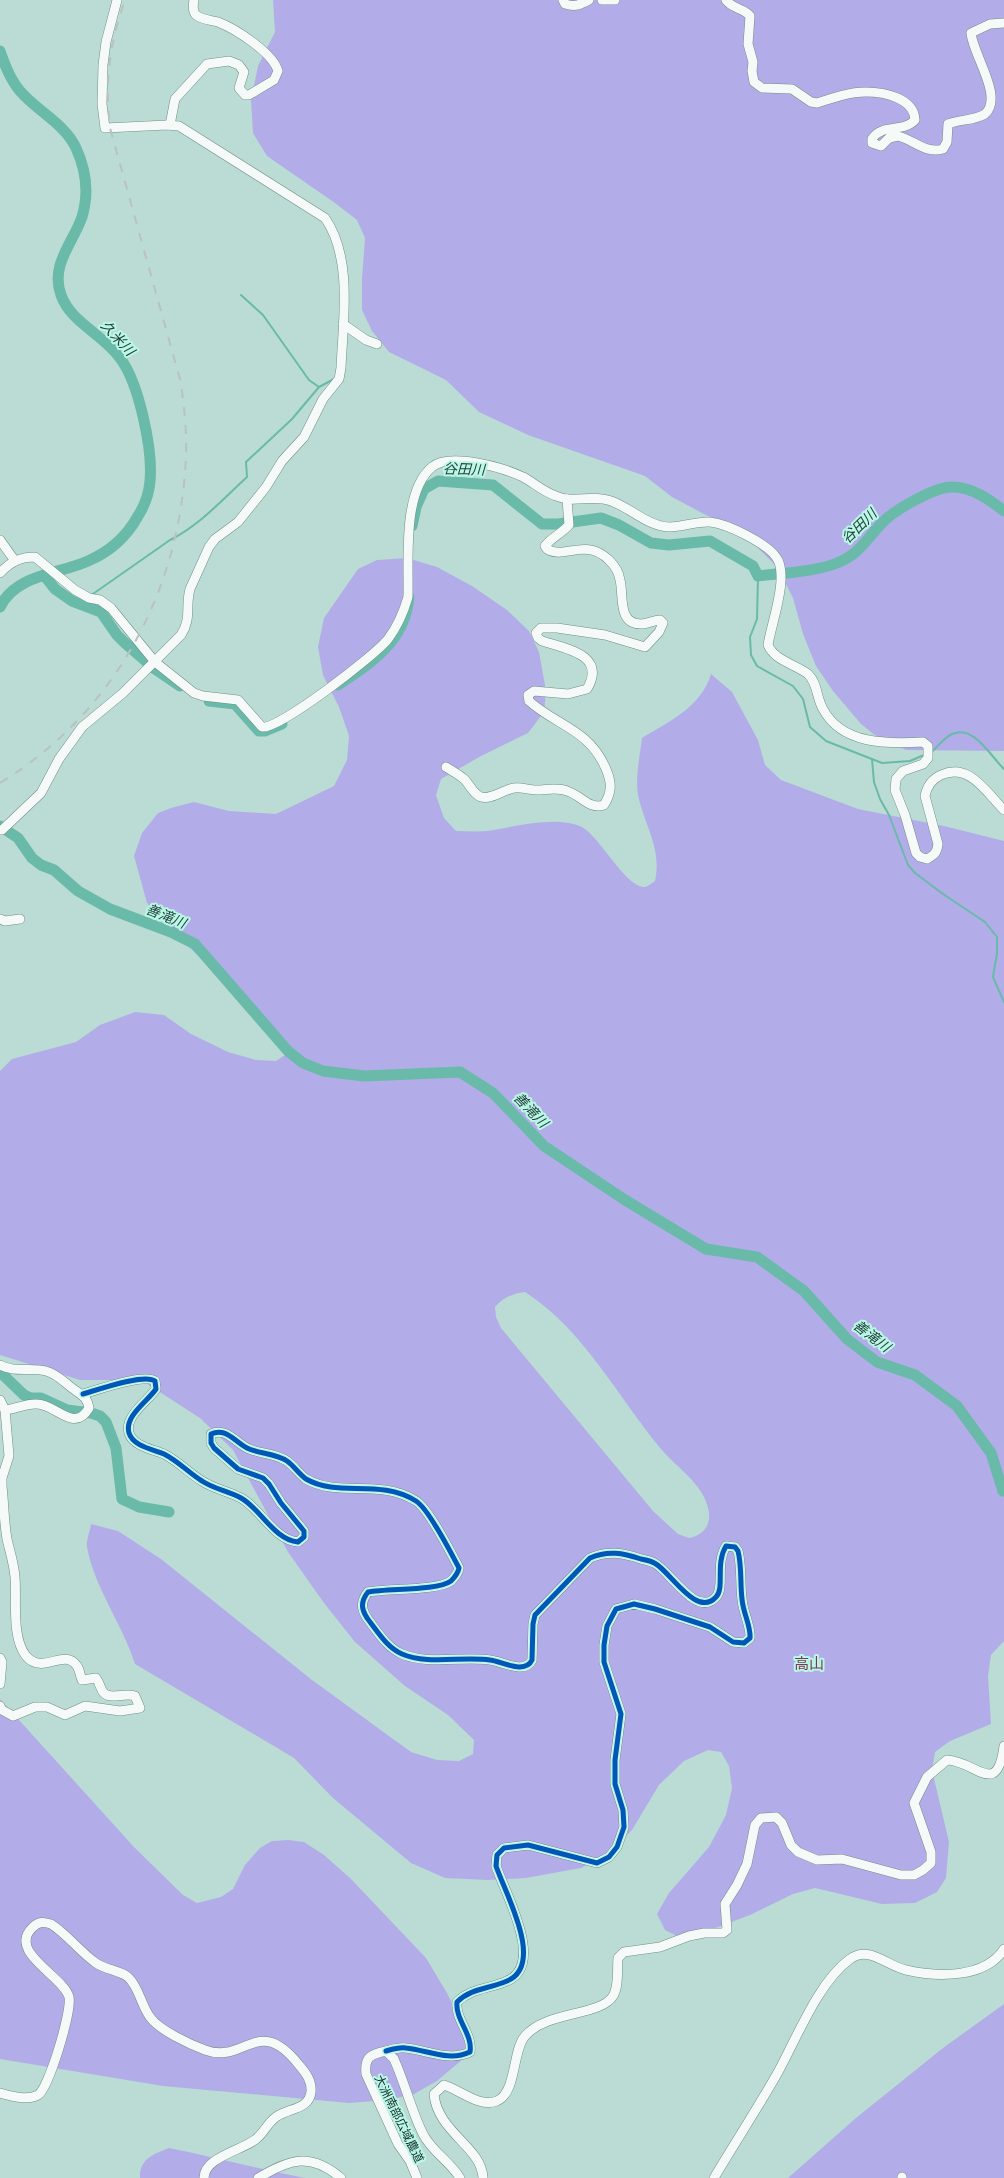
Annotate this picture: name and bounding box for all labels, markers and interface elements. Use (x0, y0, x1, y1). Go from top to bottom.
water label: 久米川 (98, 317, 140, 360)
water label: 谷田川 (443, 460, 487, 478)
water label: 谷田川 (838, 504, 881, 546)
water label: 善滝川 (144, 901, 190, 932)
water label: 善滝川 (511, 1089, 553, 1132)
water label: 善滝川 (850, 1317, 895, 1356)
district label: 高山 (794, 1655, 824, 1673)
street label: 大洲南部広域農道 (372, 2073, 426, 2165)

